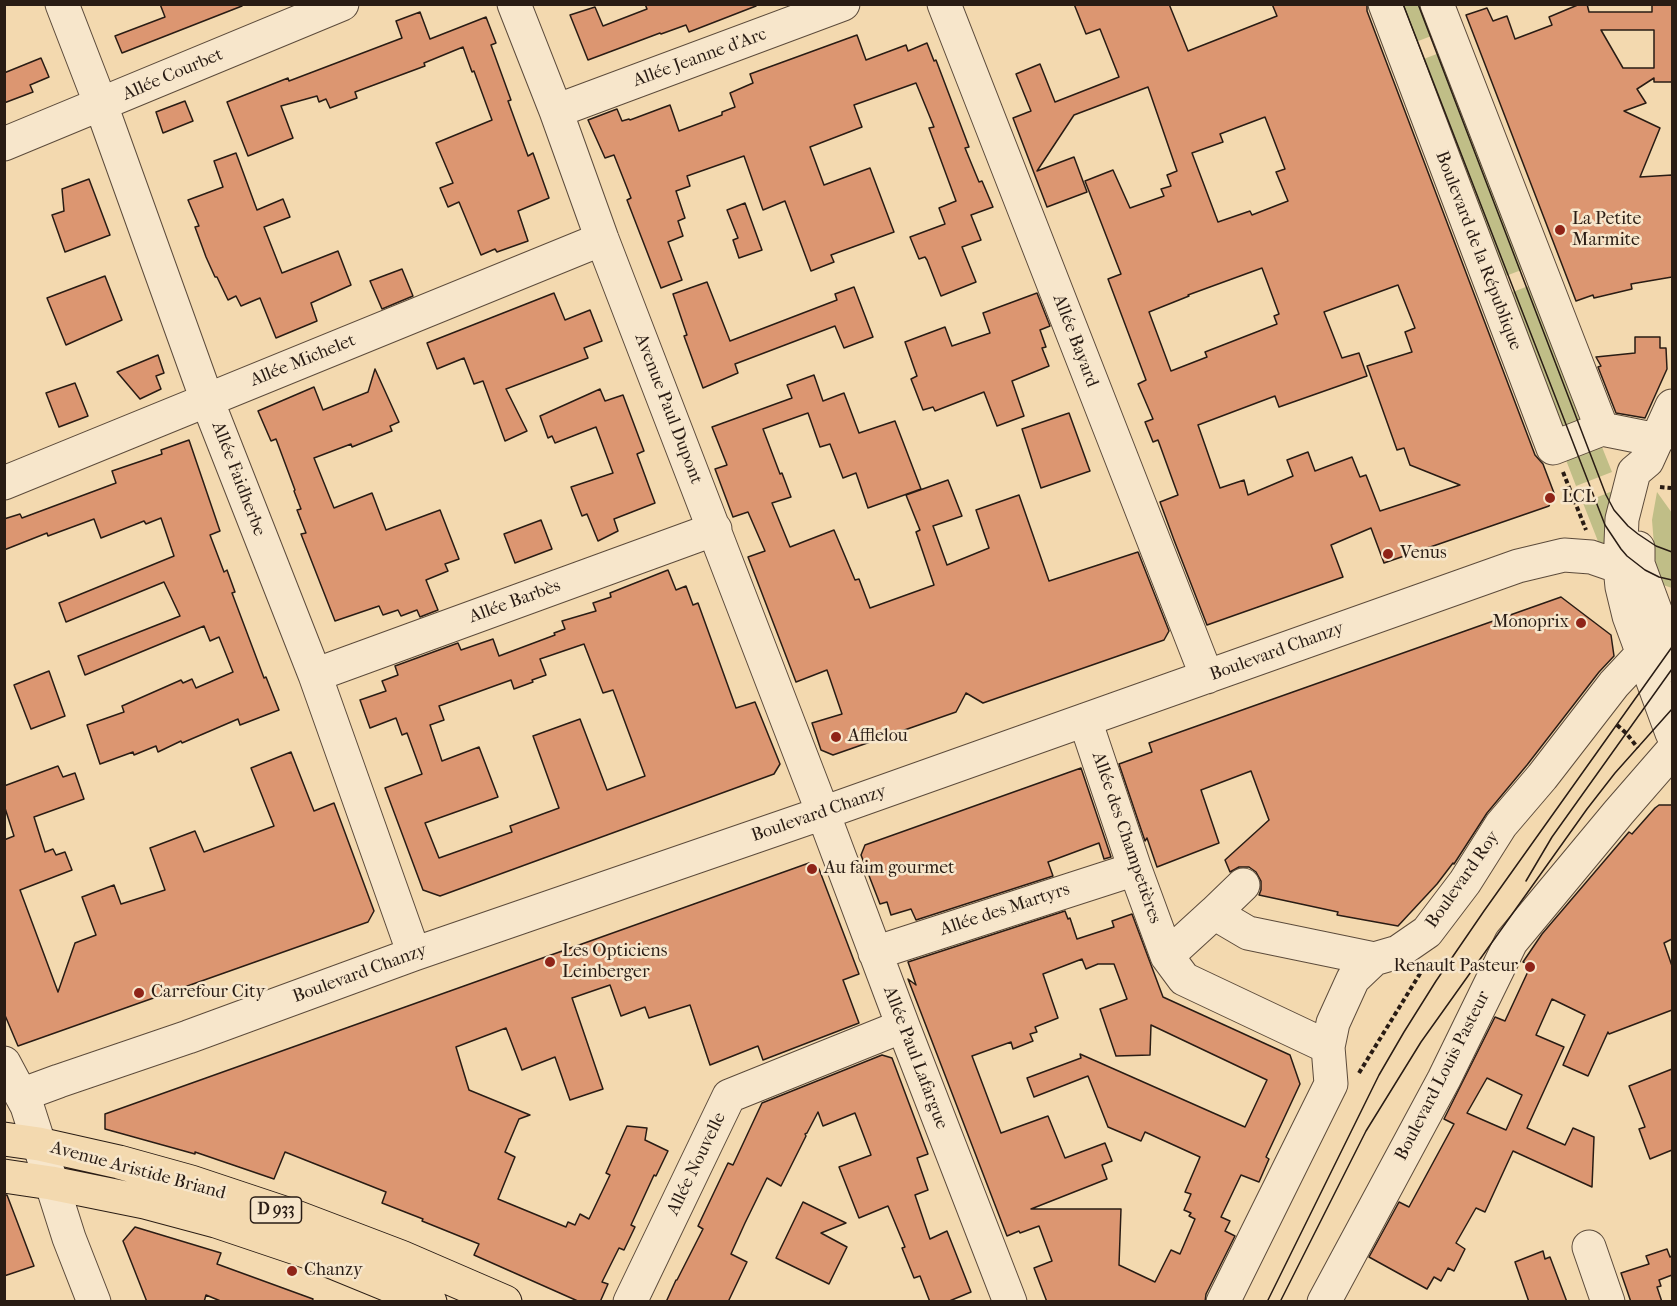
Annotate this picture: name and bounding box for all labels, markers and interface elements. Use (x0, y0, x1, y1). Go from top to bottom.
street label: Allée Jeanne d'Arc (630, 24, 770, 92)
street label: Allée Courbet (120, 44, 226, 106)
street label: Boulevard de la République (1430, 148, 1526, 354)
place label: La Petite Marmite (1572, 209, 1641, 252)
marker: La Petite Marmite (1553, 223, 1567, 237)
street label: Allée Bayard (1047, 291, 1103, 391)
street label: Allée Michelet (247, 330, 359, 392)
street label: Avenue Paul Dupont (629, 331, 707, 487)
street label: Allée Faidherbe (206, 419, 270, 539)
place label: LCL (1562, 487, 1596, 509)
marker: LCL (1543, 491, 1557, 505)
place label: Venus (1400, 543, 1447, 565)
marker: Venus (1381, 547, 1395, 561)
street label: Allée Barbès (466, 575, 564, 629)
place label: Monoprix (1492, 612, 1569, 634)
marker: Monoprix (1574, 616, 1588, 630)
street label: Boulevard Chanzy (1207, 618, 1347, 686)
place label: Afflelou (848, 726, 908, 748)
marker: Afflelou (829, 730, 843, 744)
street label: Allée des Champetières (1086, 749, 1166, 927)
street label: Boulevard Chanzy (749, 781, 889, 847)
street label: Boulevard Roy (1422, 827, 1504, 933)
place label: Au faim gourmet (824, 858, 955, 880)
marker: Au faim gourmet (805, 862, 819, 876)
street label: Allée des Martyrs (937, 879, 1073, 941)
street label: Boulevard Chanzy (290, 940, 430, 1008)
place label: Les Opticiens Leinberger (562, 941, 667, 984)
marker: Les Opticiens Leinberger (543, 955, 557, 969)
place label: Renault Pasteur (1393, 956, 1518, 978)
marker: Renault Pasteur (1523, 960, 1537, 974)
place label: Carrefour City (151, 982, 265, 1004)
street label: Allée Paul Lafargue (878, 984, 952, 1132)
marker: Carrefour City (132, 986, 146, 1000)
street label: Boulevard Louis Pasteur (1391, 988, 1495, 1164)
street label: Allée Nouvelle (663, 1109, 731, 1219)
street label: Avenue Aristide Briand (48, 1137, 228, 1205)
road number: D 933 (250, 1197, 302, 1223)
place label: Chanzy (304, 1260, 363, 1282)
marker: Chanzy (285, 1264, 299, 1278)

